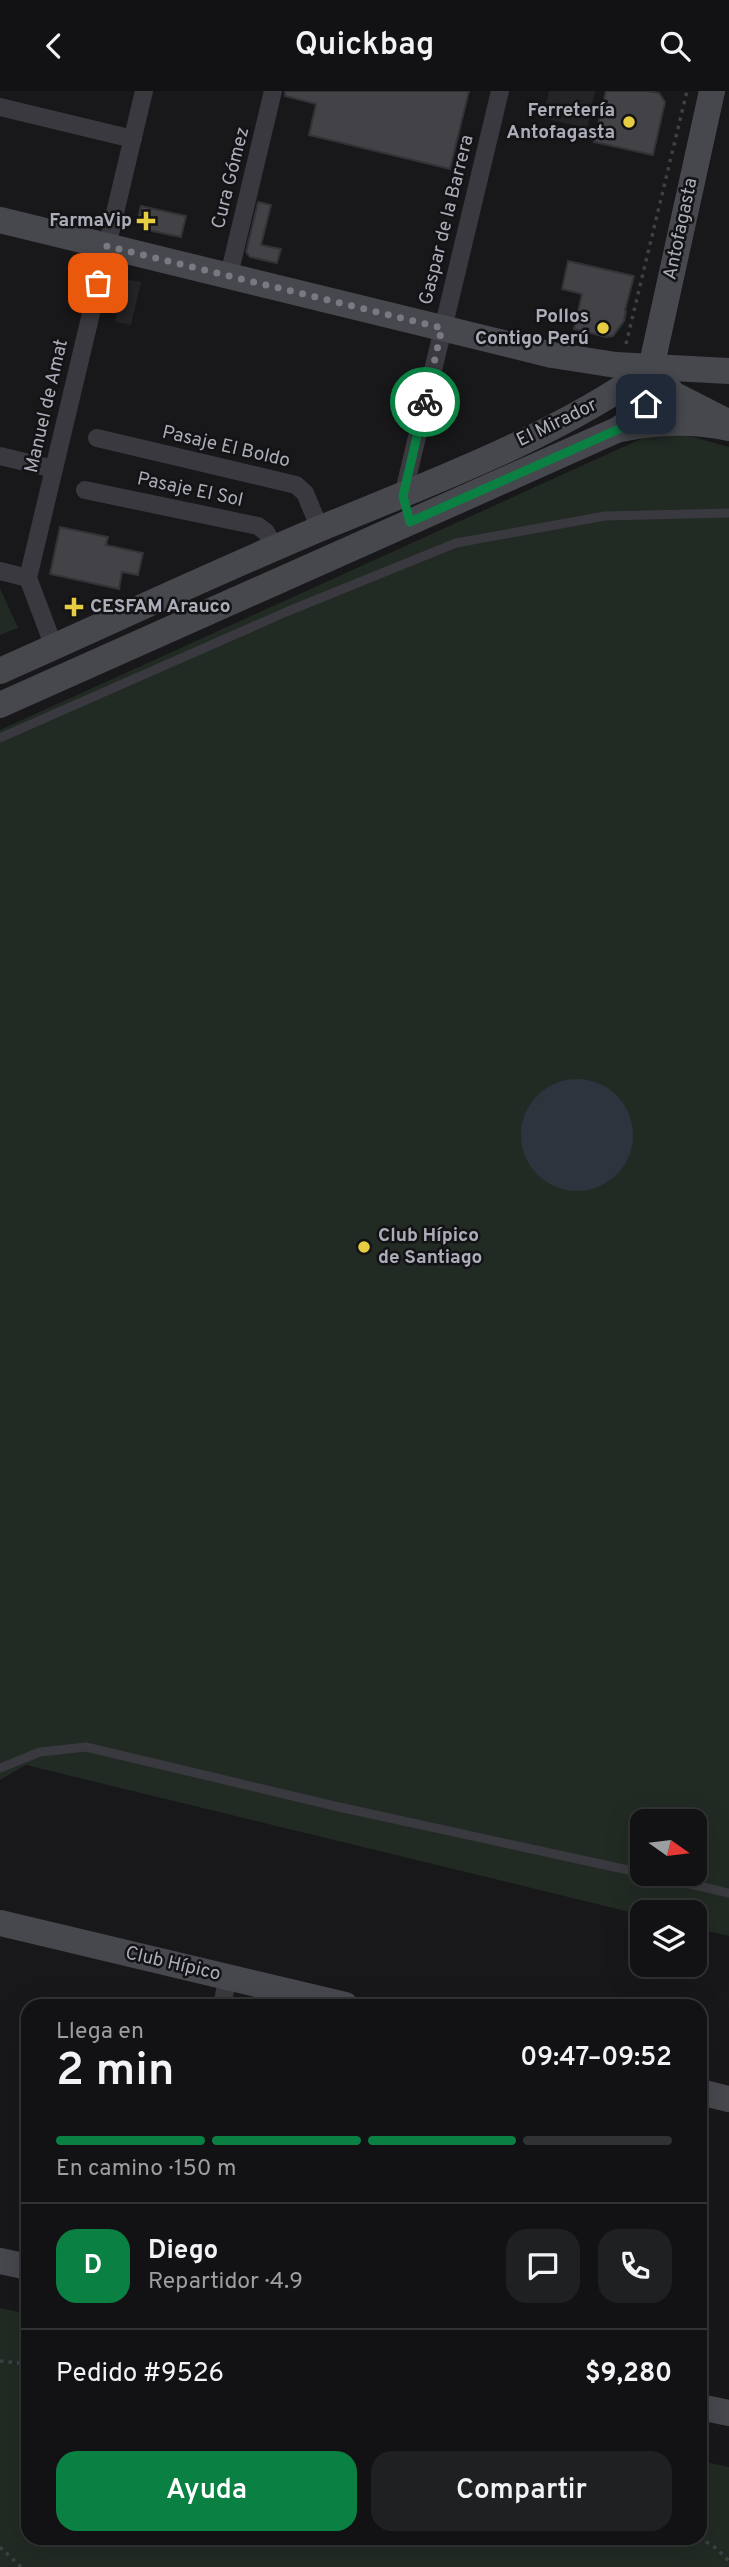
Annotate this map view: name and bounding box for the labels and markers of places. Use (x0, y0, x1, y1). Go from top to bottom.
place label: Ferretería Antofagasta (506, 99, 615, 145)
marker: Ferretería Antofagasta (621, 114, 637, 130)
place label: FarmaVip (49, 209, 132, 233)
marker: FarmaVip (138, 213, 154, 229)
pin (68, 253, 128, 313)
place label: Pollos Contigo Perú (475, 305, 589, 351)
marker: Pollos Contigo Perú (595, 320, 611, 336)
pin (616, 374, 676, 434)
place label: CESFAM Arauco (90, 595, 231, 619)
marker: CESFAM Arauco (64, 597, 84, 617)
place label: Club Hípico de Santiago (378, 1224, 482, 1270)
marker: Club Hípico de Santiago (356, 1239, 372, 1255)

